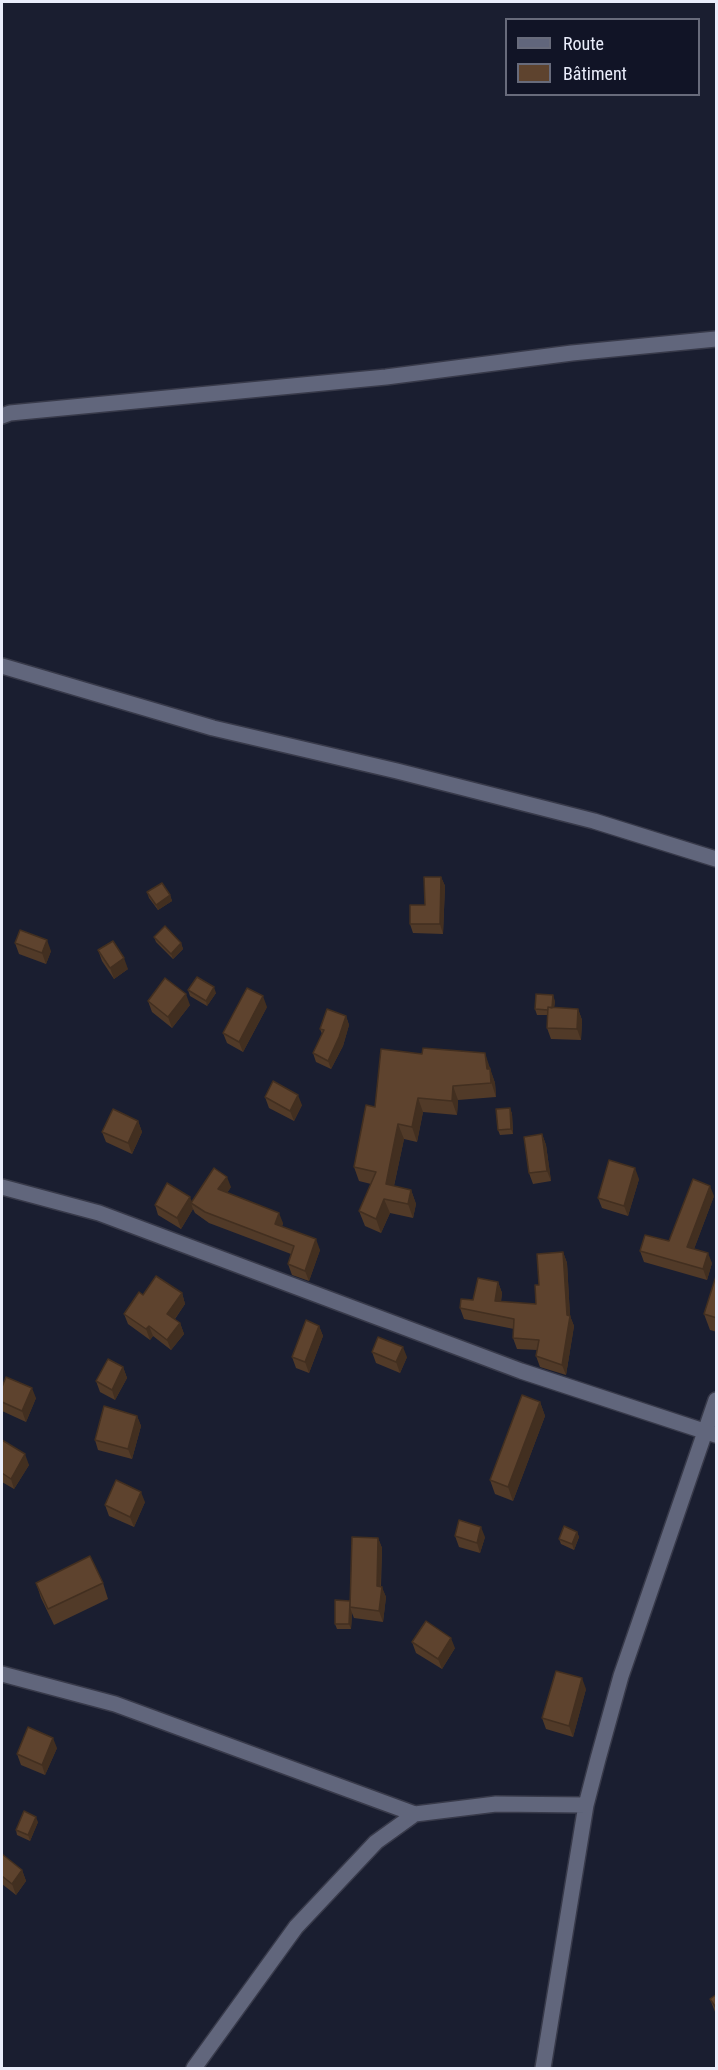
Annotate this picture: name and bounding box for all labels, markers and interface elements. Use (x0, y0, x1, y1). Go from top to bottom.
legend (505, 18, 700, 96)
text: Route (563, 33, 604, 54)
text: Bâtiment (563, 63, 627, 84)

